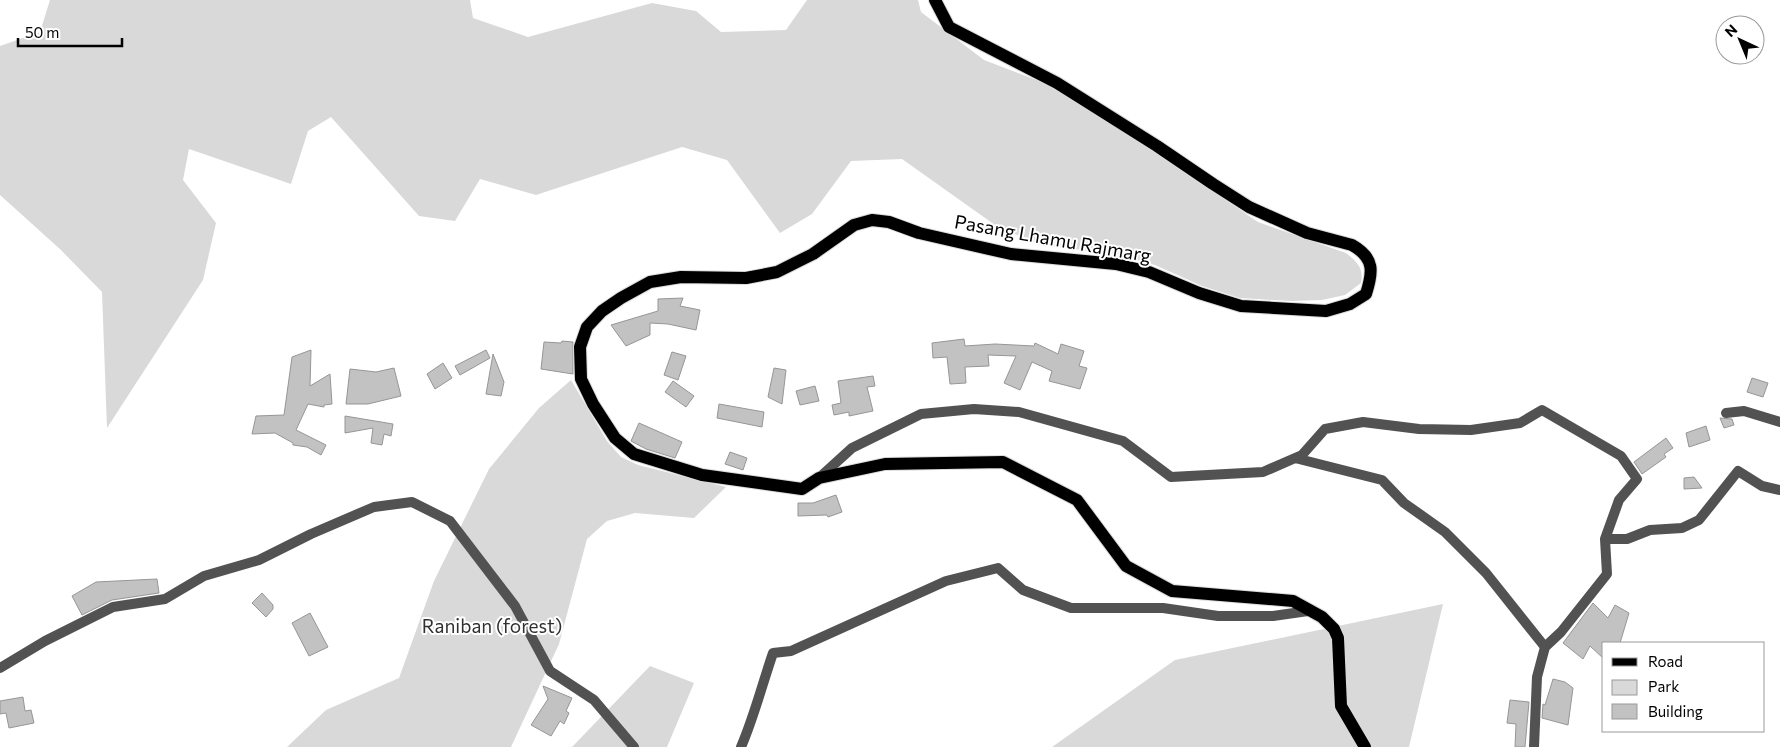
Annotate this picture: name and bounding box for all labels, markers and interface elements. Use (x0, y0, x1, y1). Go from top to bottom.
scale bar (18, 15, 121, 47)
north arrow (1715, 15, 1765, 65)
text: N (1721, 21, 1740, 40)
text: 50 m (25, 23, 59, 41)
street label: Pasang Lhamu Rajmarg (953, 209, 1153, 267)
park label: Raniban (forest) (422, 614, 562, 637)
legend (1602, 642, 1765, 732)
text: Road (1648, 652, 1683, 670)
text: Park (1648, 677, 1679, 695)
text: Building (1648, 702, 1703, 720)

